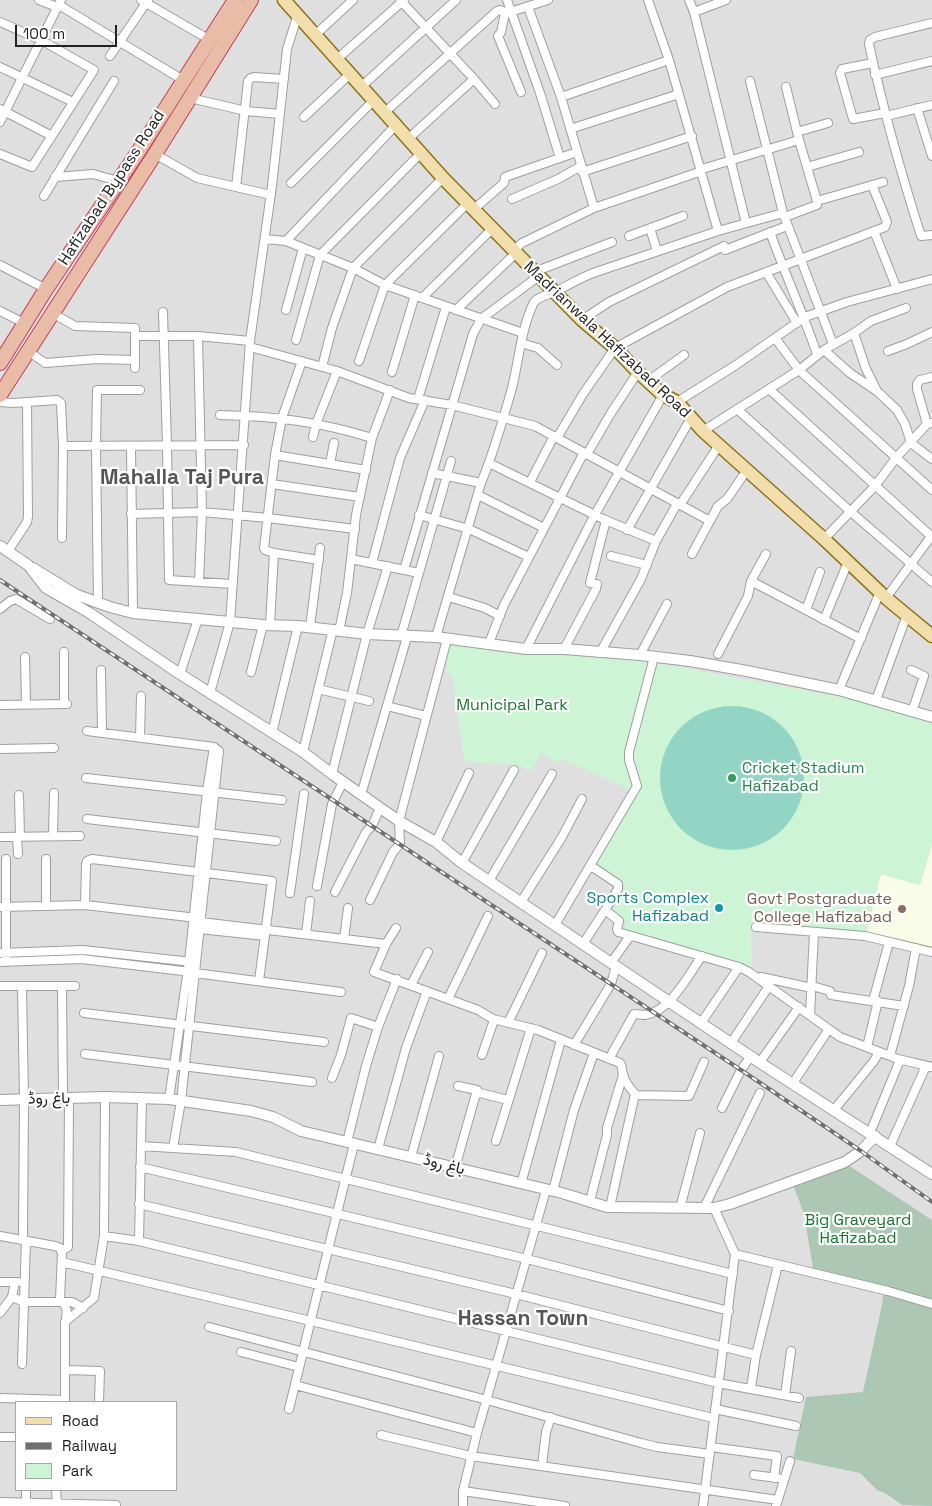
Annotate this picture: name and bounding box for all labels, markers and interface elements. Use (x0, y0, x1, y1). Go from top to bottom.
scale bar (18, 15, 120, 47)
text: 100 m (23, 24, 65, 43)
street label: Hafizabad Bypass Road (55, 107, 169, 269)
street label: Madrianwala Hafizabad Road (519, 257, 695, 423)
district label: Mahalla Taj Pura (100, 465, 264, 491)
park label: Municipal Park (456, 696, 568, 716)
place label: Cricket Stadium Hafizabad (742, 759, 864, 797)
marker: Cricket Stadium Hafizabad (726, 772, 738, 784)
place label: Sports Complex Hafizabad (586, 889, 709, 927)
place label: Govt Postgraduate College Hafizabad (747, 890, 892, 928)
marker: Sports Complex Hafizabad (713, 902, 725, 914)
marker: Govt Postgraduate College Hafizabad (896, 903, 908, 915)
street label: باغ روڈ (28, 1089, 70, 1109)
street label: باغ روڈ (421, 1151, 467, 1179)
park label: Big Graveyard Hafizabad (805, 1211, 911, 1249)
district label: Hassan Town (458, 1306, 588, 1332)
legend (15, 1401, 178, 1491)
text: Road (62, 1411, 99, 1430)
text: Railway (62, 1436, 117, 1455)
text: Park (62, 1461, 93, 1480)

